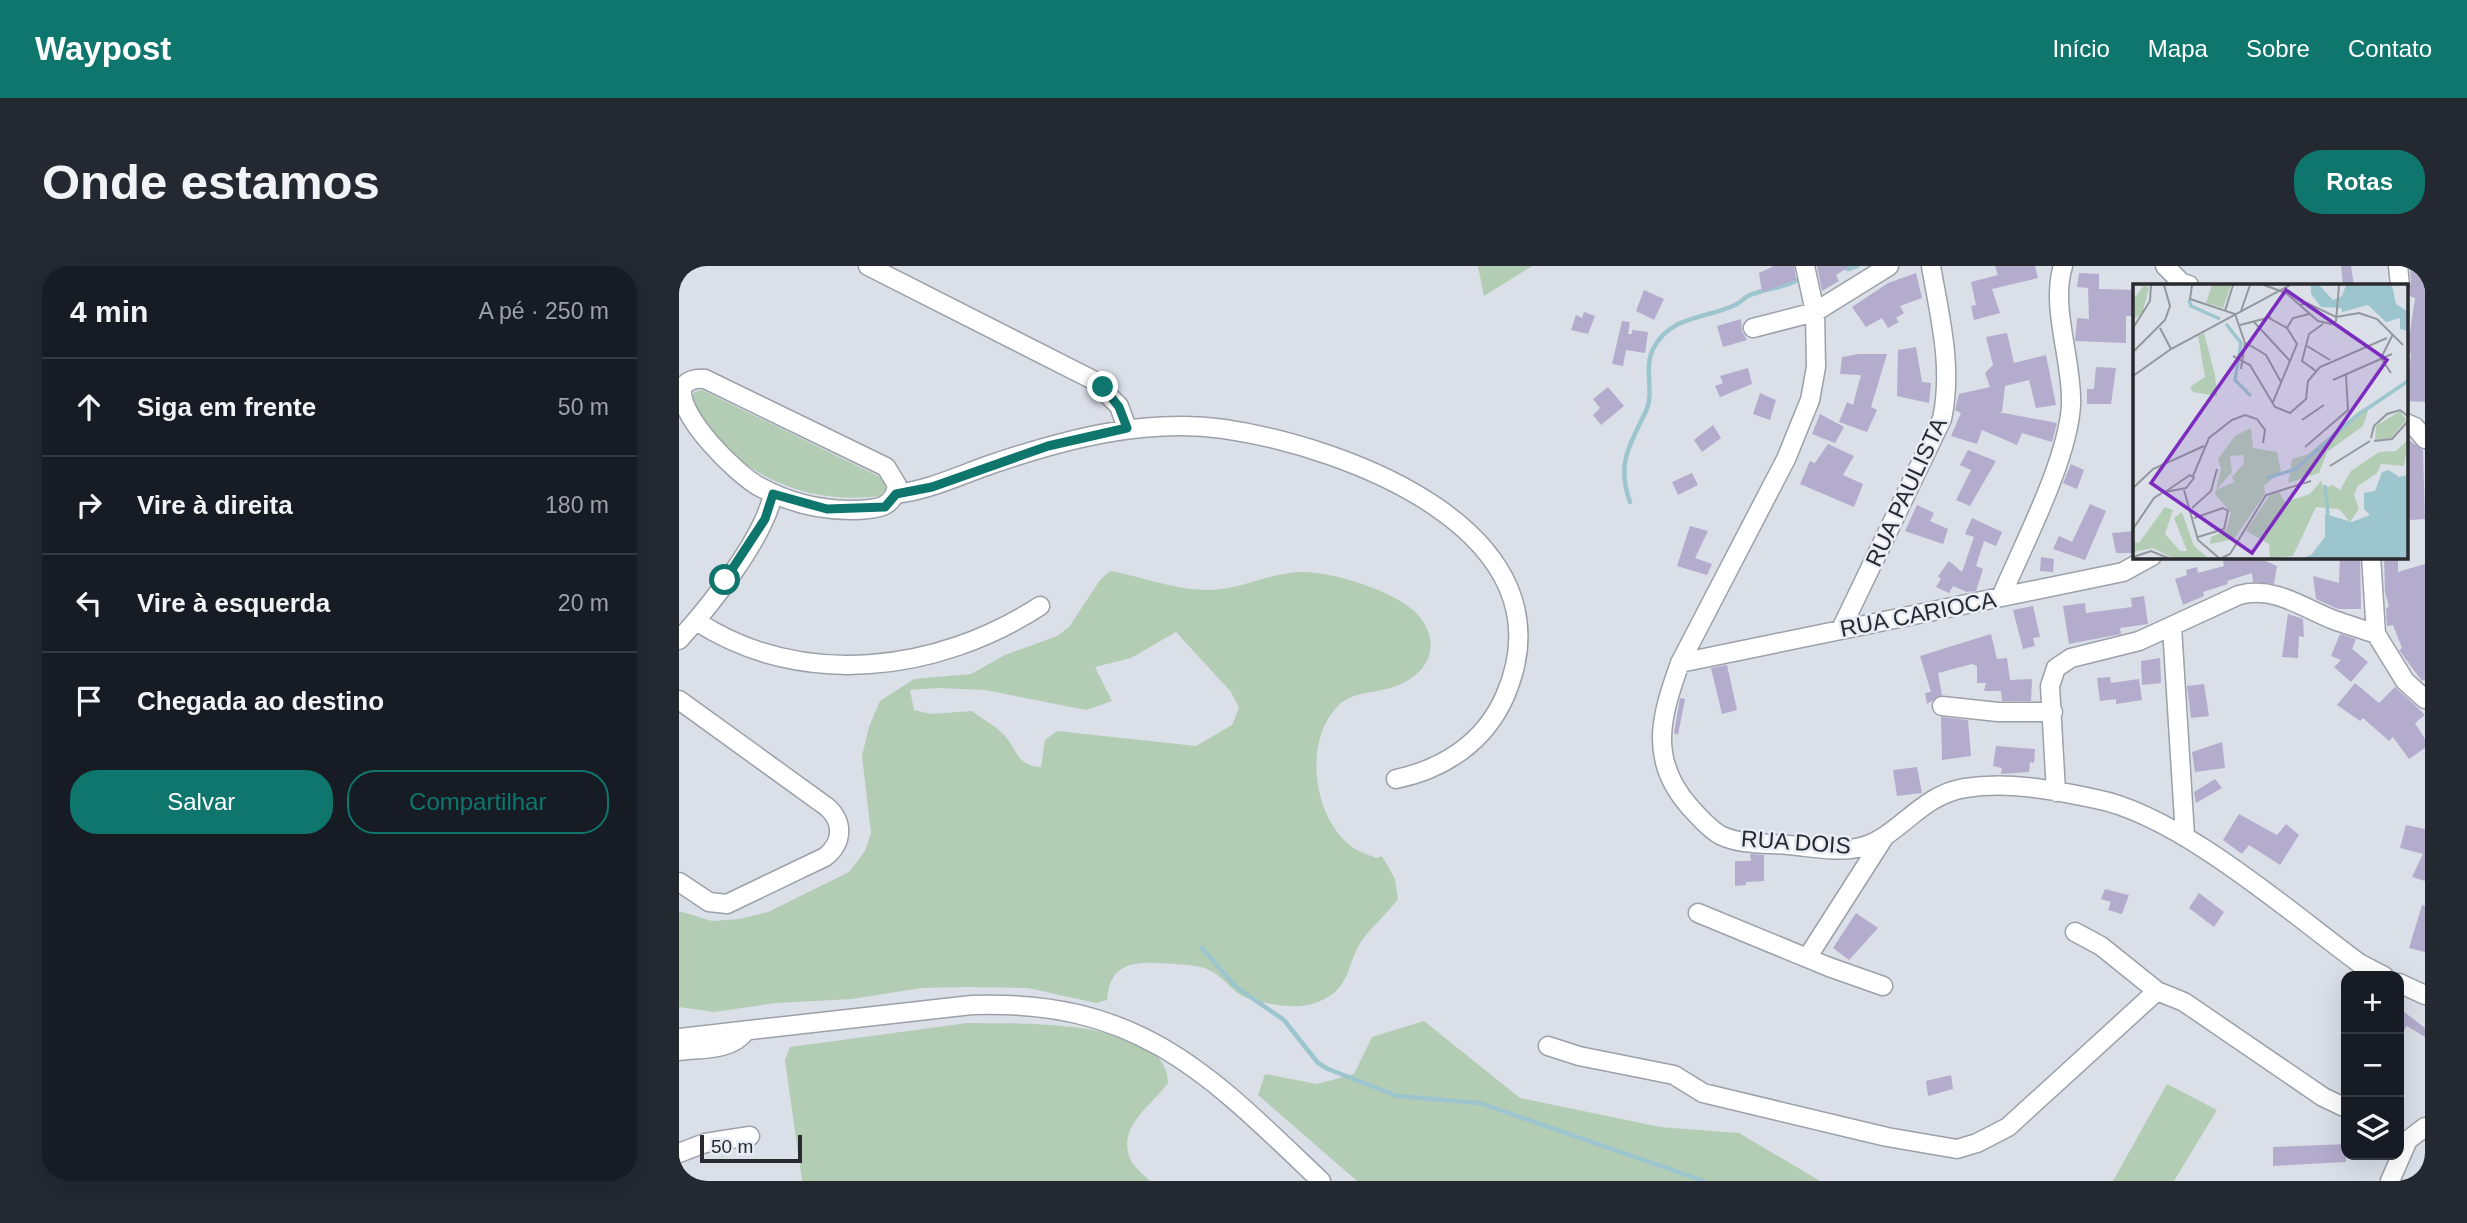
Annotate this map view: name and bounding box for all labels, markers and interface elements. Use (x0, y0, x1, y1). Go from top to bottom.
text: Waypost (35, 30, 171, 67)
text: Início (2052, 35, 2110, 62)
text: Mapa (2148, 35, 2208, 62)
text: Sobre (2246, 35, 2310, 62)
text: Contato (2348, 35, 2432, 62)
button: Rotas (2294, 150, 2425, 214)
text: Onde estamos (42, 155, 380, 209)
inset map (2133, 284, 2407, 558)
text: 4 min (70, 295, 148, 328)
text: A pé · 250 m (479, 298, 609, 324)
route end (1087, 371, 1118, 402)
icon: ahead (70, 388, 108, 426)
text: Siga em frente (137, 392, 316, 422)
text: 50 m (558, 394, 609, 420)
street label: RUA PAULISTA (1860, 413, 1952, 571)
icon: right (70, 486, 108, 524)
text: Vire à direita (137, 490, 293, 520)
text: 180 m (545, 492, 609, 518)
route start (709, 564, 740, 595)
icon: left (70, 584, 108, 622)
street label: RUA CARIOCA (1838, 586, 1999, 642)
text: Vire à esquerda (137, 588, 330, 618)
text: 20 m (558, 590, 609, 616)
icon: arrive (70, 682, 108, 720)
text: Chegada ao destino (137, 686, 384, 716)
button: Salvar (70, 770, 333, 834)
button: Compartilhar (347, 770, 609, 834)
street label: RUA DOIS (1740, 825, 1852, 859)
map controls (2341, 971, 2404, 1160)
button: + (2341, 971, 2404, 1034)
button: − (2341, 1034, 2404, 1097)
button: layers (2341, 1097, 2404, 1160)
scale bar (700, 1132, 801, 1164)
text: 50 m (711, 1136, 753, 1157)

